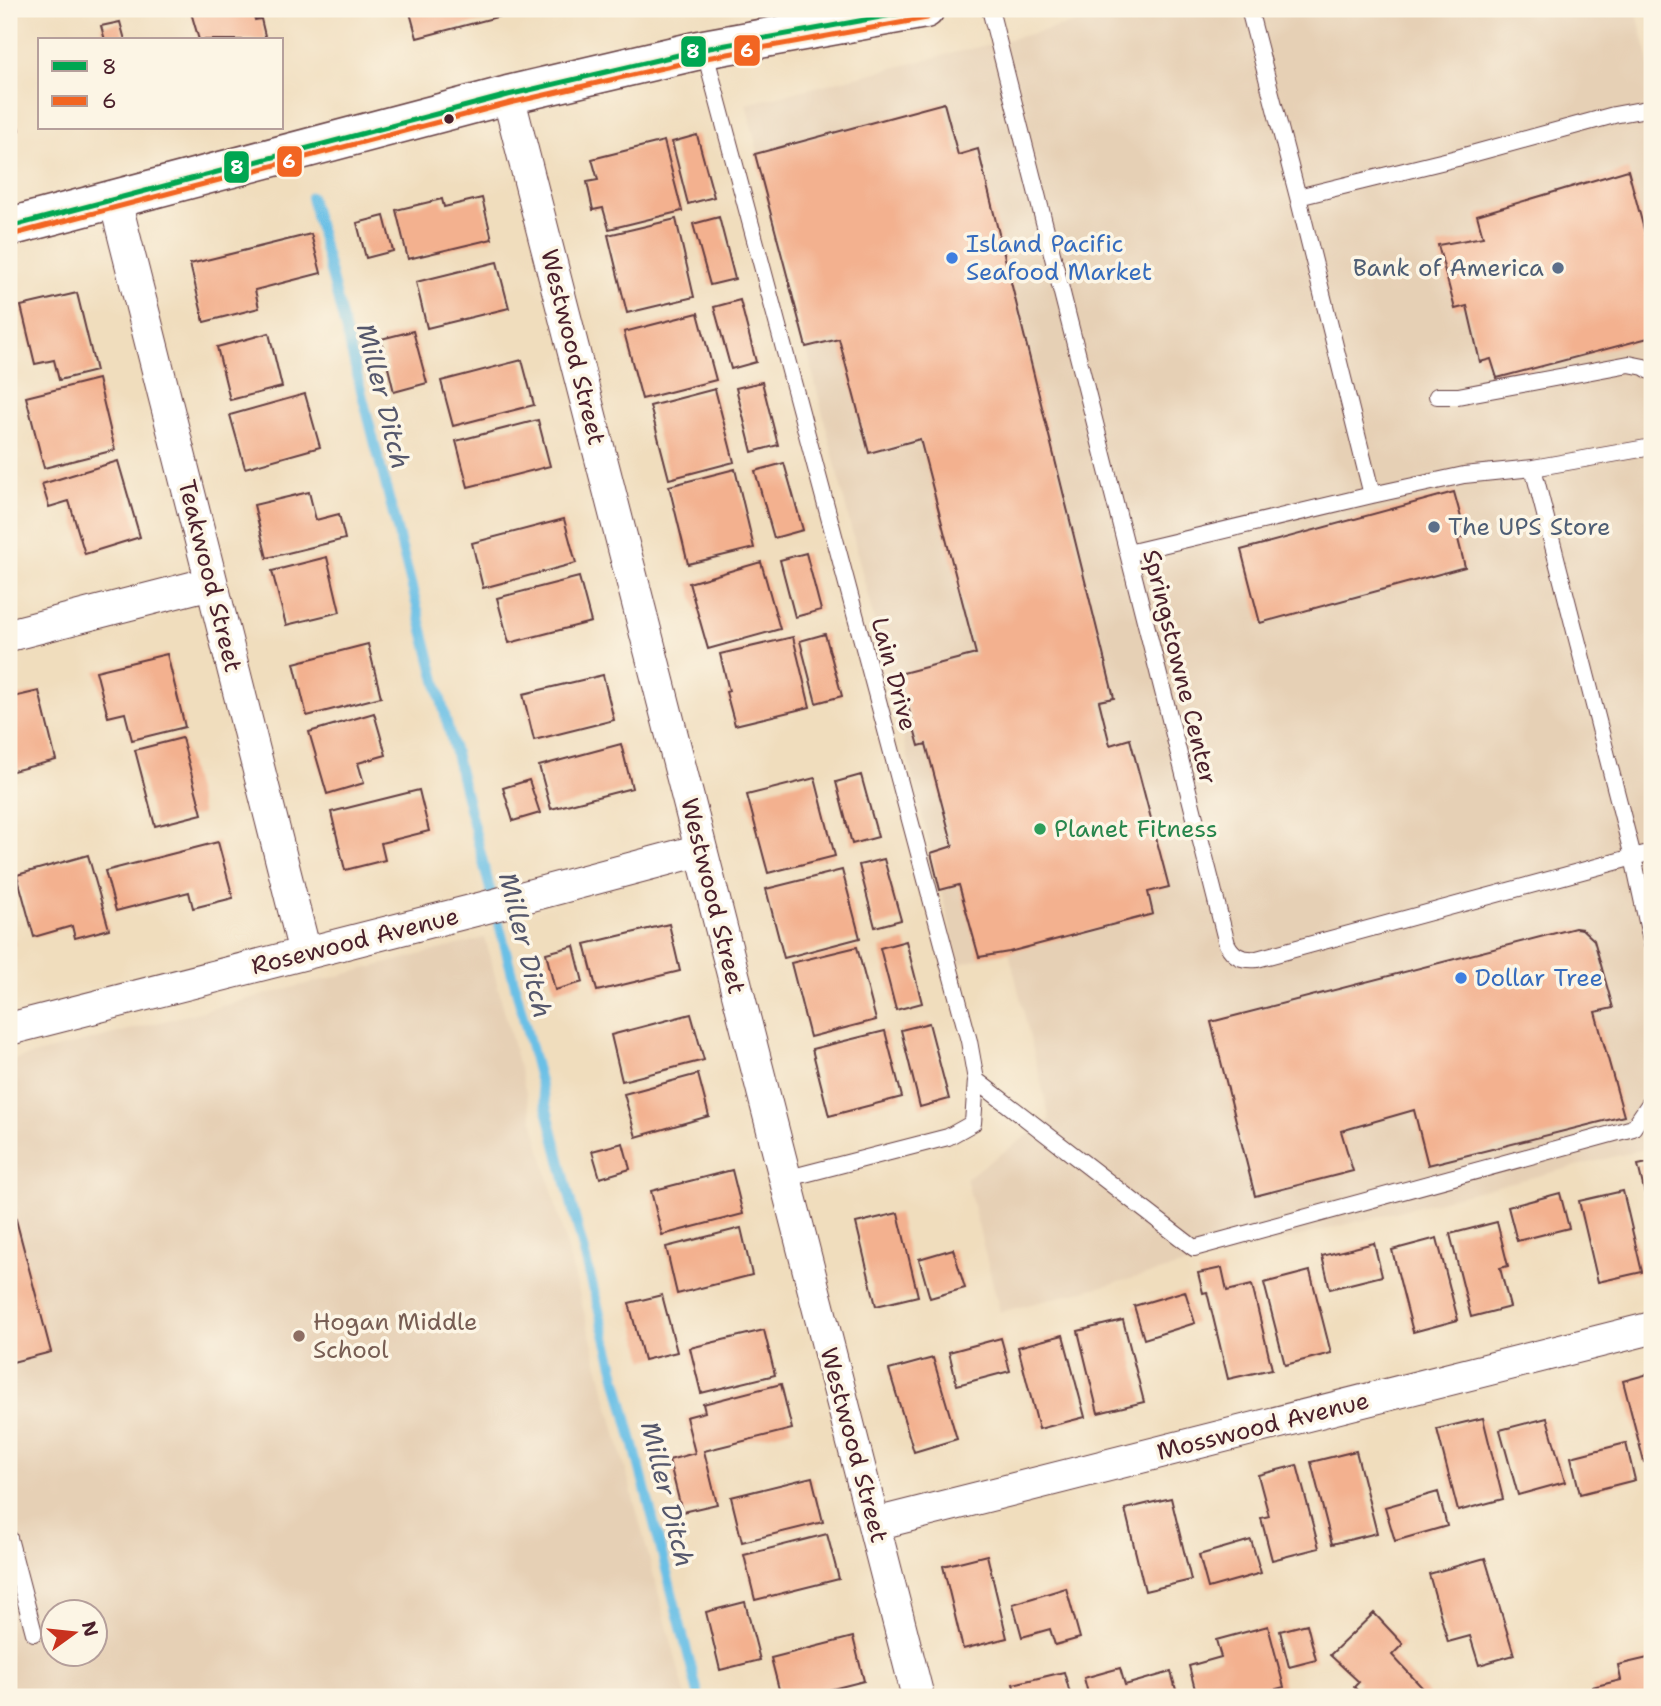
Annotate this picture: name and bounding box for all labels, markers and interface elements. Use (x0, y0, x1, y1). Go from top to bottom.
line badge: 6 (733, 34, 761, 67)
line badge: 8 (680, 35, 707, 68)
legend (38, 38, 284, 130)
text: 6 (740, 38, 754, 63)
text: 8 (686, 39, 700, 64)
text: 8 (102, 53, 117, 81)
text: 6 (102, 87, 117, 115)
unlabelled marker (442, 112, 456, 126)
line badge: 6 (276, 145, 303, 178)
text: 6 (282, 149, 296, 174)
line badge: 8 (223, 150, 250, 184)
text: 8 (230, 155, 244, 180)
place label: Island Pacific Seafood Market (966, 228, 1152, 288)
street label: Westwood Street (533, 246, 613, 448)
marker: Island Pacific Seafood Market (944, 250, 960, 266)
place label: Bank of America (1353, 252, 1544, 284)
marker: Bank of America (1550, 260, 1566, 276)
water label: Miller Ditch (349, 319, 419, 473)
street label: Teakwood Street (171, 476, 249, 676)
place label: The UPS Store (1448, 511, 1611, 543)
marker: The UPS Store (1426, 519, 1442, 535)
street label: Springstowne Center (1135, 546, 1225, 788)
street label: Lain Drive (864, 614, 924, 734)
street label: Westwood Street (673, 795, 753, 997)
place label: Planet Fitness (1054, 813, 1218, 845)
marker: Planet Fitness (1032, 821, 1048, 837)
water label: Miller Ditch (491, 868, 561, 1022)
street label: Rosewood Avenue (248, 900, 462, 982)
place label: Dollar Tree (1475, 962, 1603, 994)
marker: Dollar Tree (1453, 970, 1469, 986)
place label: Hogan Middle School (313, 1306, 478, 1366)
marker: Hogan Middle School (291, 1328, 307, 1344)
street label: Westwood Street (813, 1344, 895, 1546)
street label: Mosswood Avenue (1154, 1384, 1372, 1468)
water label: Miller Ditch (633, 1417, 703, 1571)
north arrow (38, 1598, 108, 1668)
text: N (76, 1618, 104, 1639)

